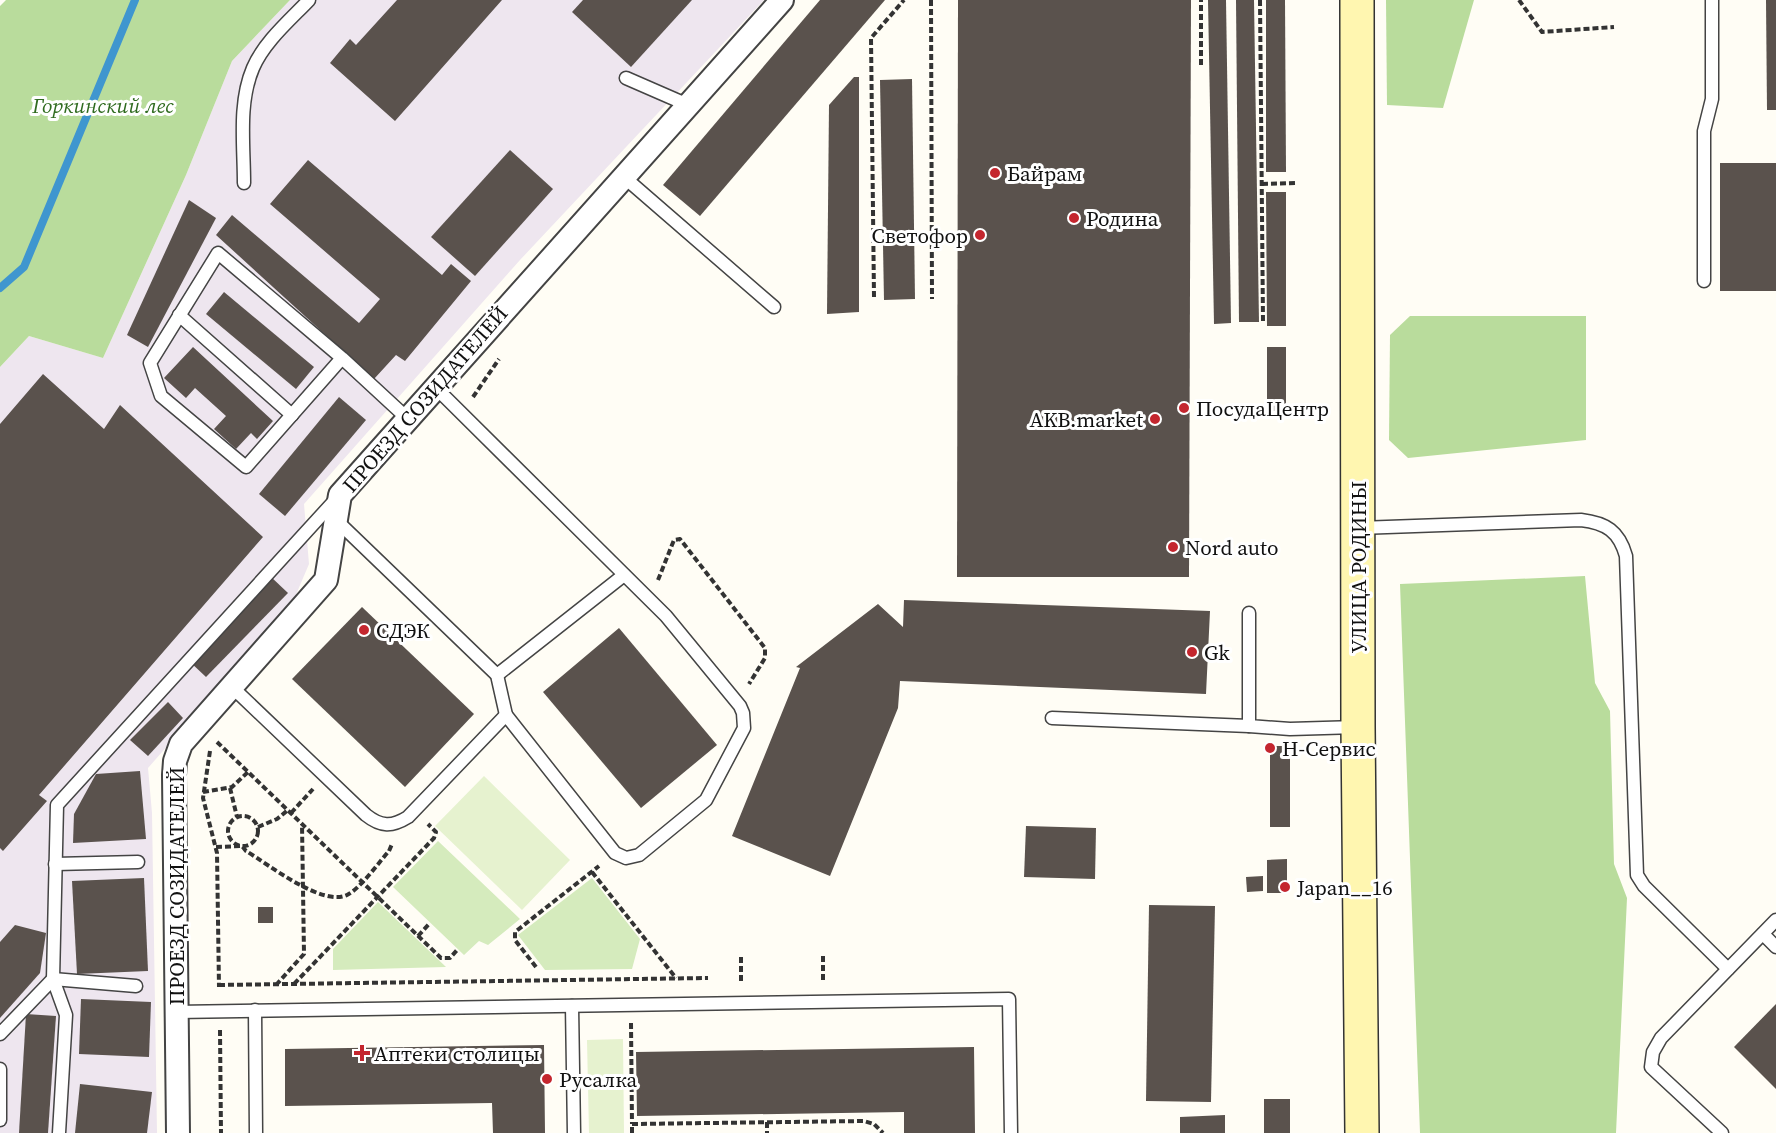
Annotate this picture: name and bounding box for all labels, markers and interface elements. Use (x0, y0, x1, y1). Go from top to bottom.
park label: Горкинский лес (31, 91, 174, 120)
place label: Байрам (1007, 159, 1082, 188)
marker: Байрам (988, 166, 1002, 180)
place label: Родина (1086, 204, 1159, 233)
marker: Родина (1067, 211, 1081, 225)
place label: Светофор (872, 221, 968, 250)
marker: Светофор (973, 228, 987, 242)
street label: ПРОЕЗД СОЗИДАТЕЛЕЙ (336, 299, 514, 499)
place label: ПосудаЦентр (1196, 394, 1329, 423)
marker: ПосудаЦентр (1177, 401, 1191, 415)
place label: AKB.market (1030, 405, 1143, 434)
marker: AKB.market (1148, 412, 1162, 426)
street label: УЛИЦА РОДИНЫ (1344, 481, 1373, 653)
place label: Nord auto (1185, 533, 1278, 562)
marker: Nord auto (1166, 540, 1180, 554)
place label: СДЭК (376, 616, 430, 645)
marker: СДЭК (357, 623, 371, 637)
place label: Gk (1204, 638, 1230, 667)
marker: Gk (1185, 645, 1199, 659)
place label: Н-Сервис (1282, 734, 1376, 763)
marker: Н-Сервис (1263, 741, 1277, 755)
street label: ПРОЕЗД СОЗИДАТЕЛЕЙ (162, 767, 191, 1005)
place label: Japan__16 (1296, 873, 1393, 902)
marker: Japan__16 (1278, 880, 1292, 894)
place label: Аптеки столицы (374, 1039, 540, 1068)
marker: Аптеки столицы (355, 1046, 369, 1060)
place label: Русалка (559, 1065, 637, 1094)
marker: Русалка (540, 1072, 554, 1086)

